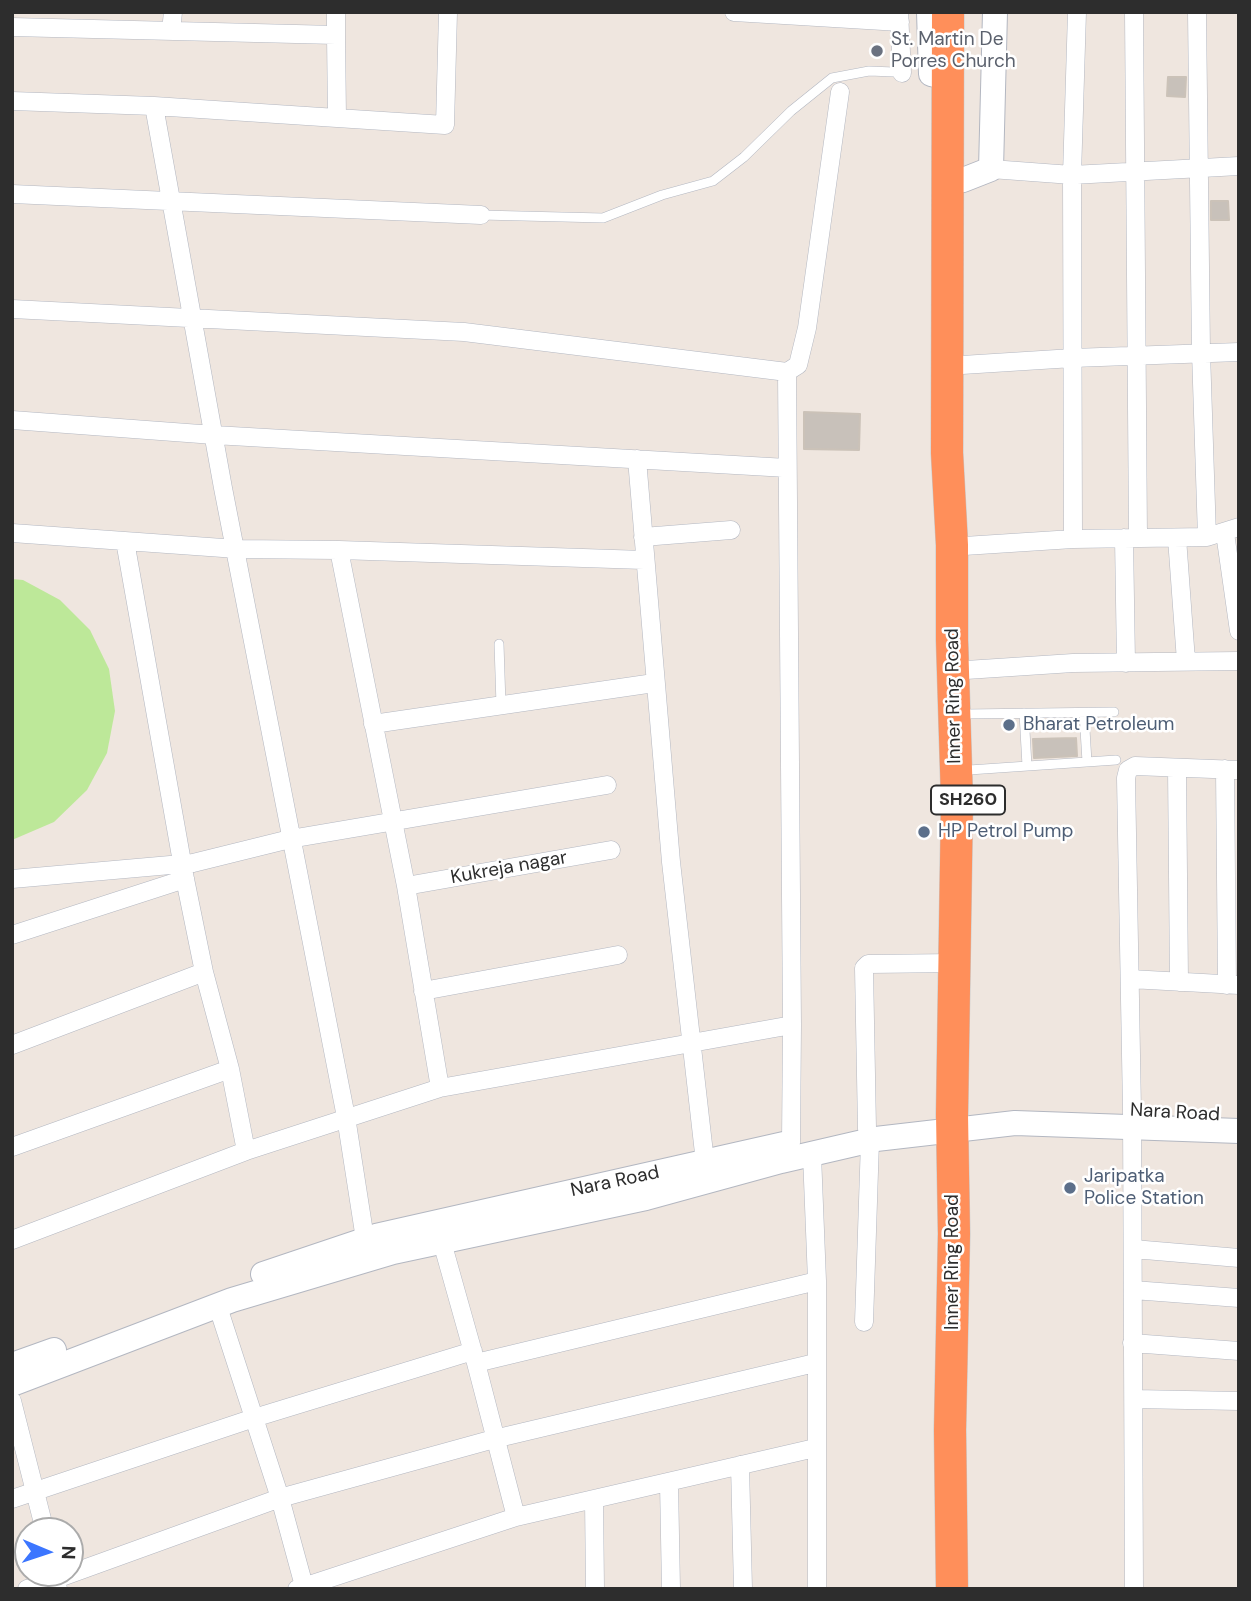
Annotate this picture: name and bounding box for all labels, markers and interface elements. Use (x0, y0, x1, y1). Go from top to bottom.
place label: St. Martin De Porres Church (891, 29, 1016, 73)
marker: St. Martin De Porres Church (869, 43, 885, 59)
street label: Inner Ring Road (941, 628, 967, 764)
place label: Bharat Petroleum (1023, 714, 1174, 736)
marker: Bharat Petroleum (1001, 717, 1017, 733)
road number: SH260 (931, 786, 1005, 814)
place label: HP Petrol Pump (938, 821, 1073, 843)
marker: HP Petrol Pump (916, 824, 932, 840)
street label: Kukreja nagar (449, 847, 569, 889)
street label: Nara Road (1129, 1099, 1221, 1127)
street label: Nara Road (569, 1161, 661, 1203)
place label: Jaripatka Police Station (1084, 1166, 1204, 1210)
marker: Jaripatka Police Station (1062, 1180, 1078, 1196)
street label: Inner Ring Road (942, 1194, 964, 1330)
north arrow (14, 1517, 84, 1587)
text: N (56, 1545, 81, 1560)

